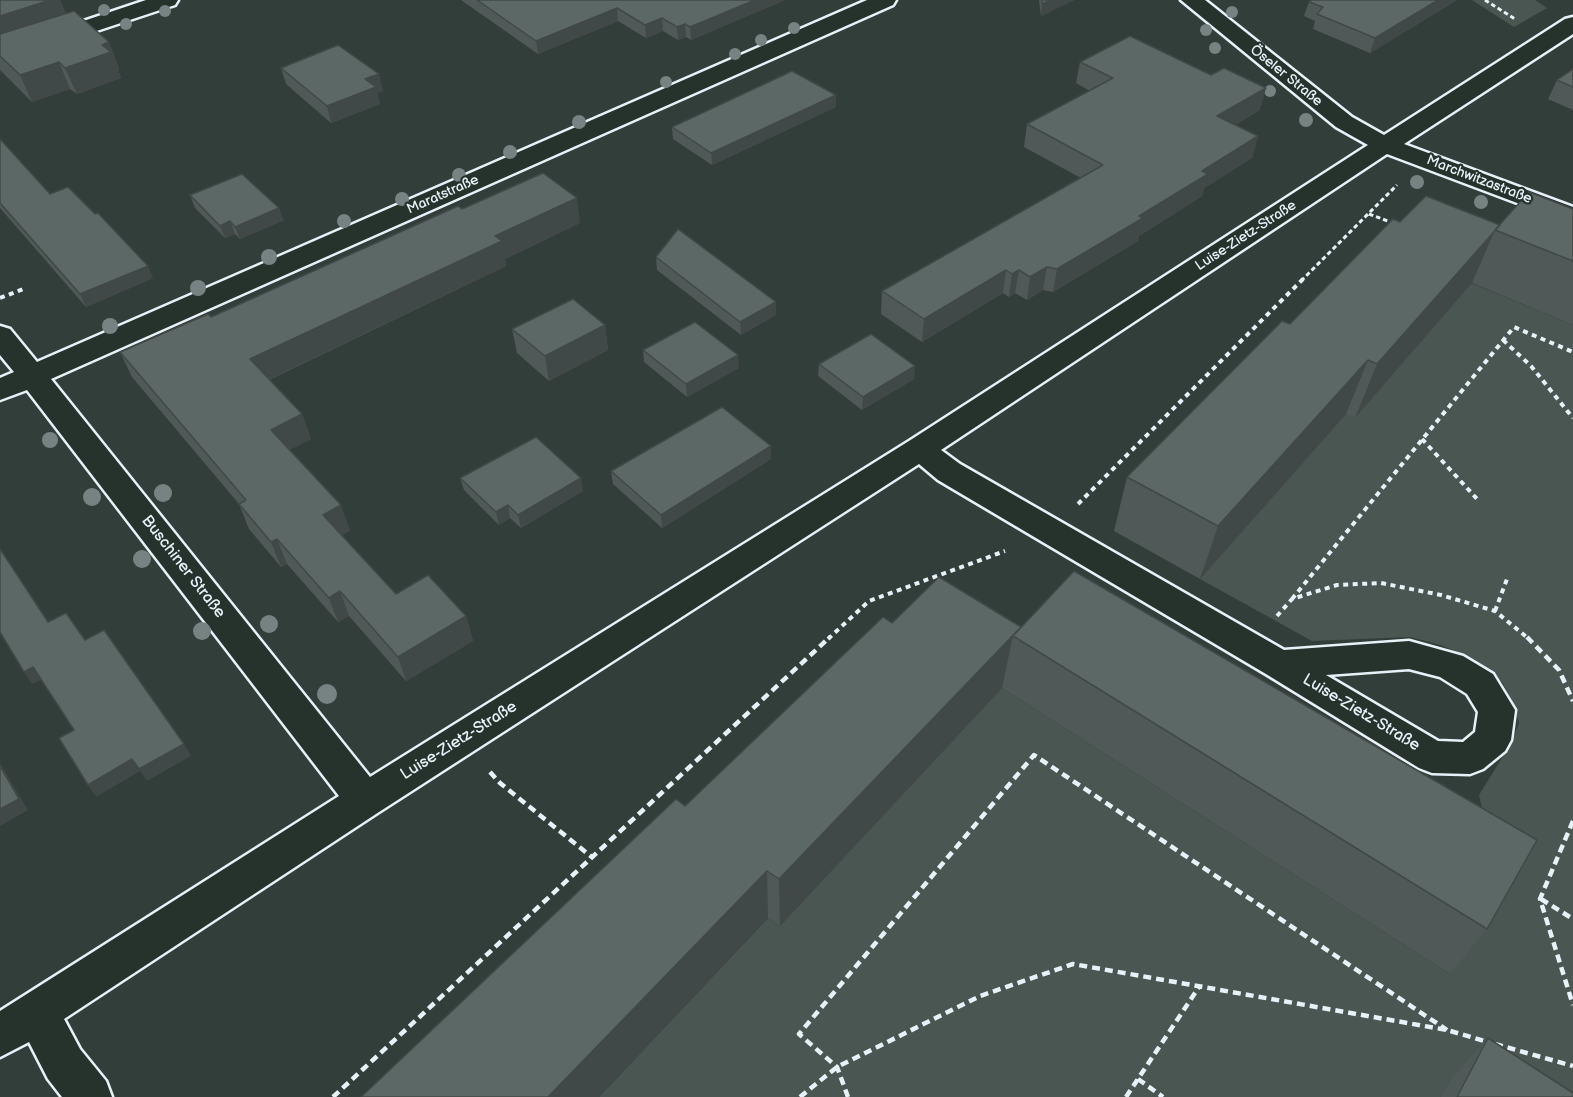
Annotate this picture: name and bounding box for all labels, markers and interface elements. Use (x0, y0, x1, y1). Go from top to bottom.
street label: Öseler Straße (1246, 42, 1326, 110)
street label: Marchwitzastraße (1424, 152, 1534, 208)
street label: Maratstraße (404, 172, 482, 218)
street label: Luise-Zietz-Straße (1192, 197, 1300, 275)
street label: Buschiner Straße (137, 512, 229, 622)
street label: Luise-Zietz-Straße (1299, 670, 1423, 756)
street label: Luise-Zietz-Straße (397, 697, 521, 785)

